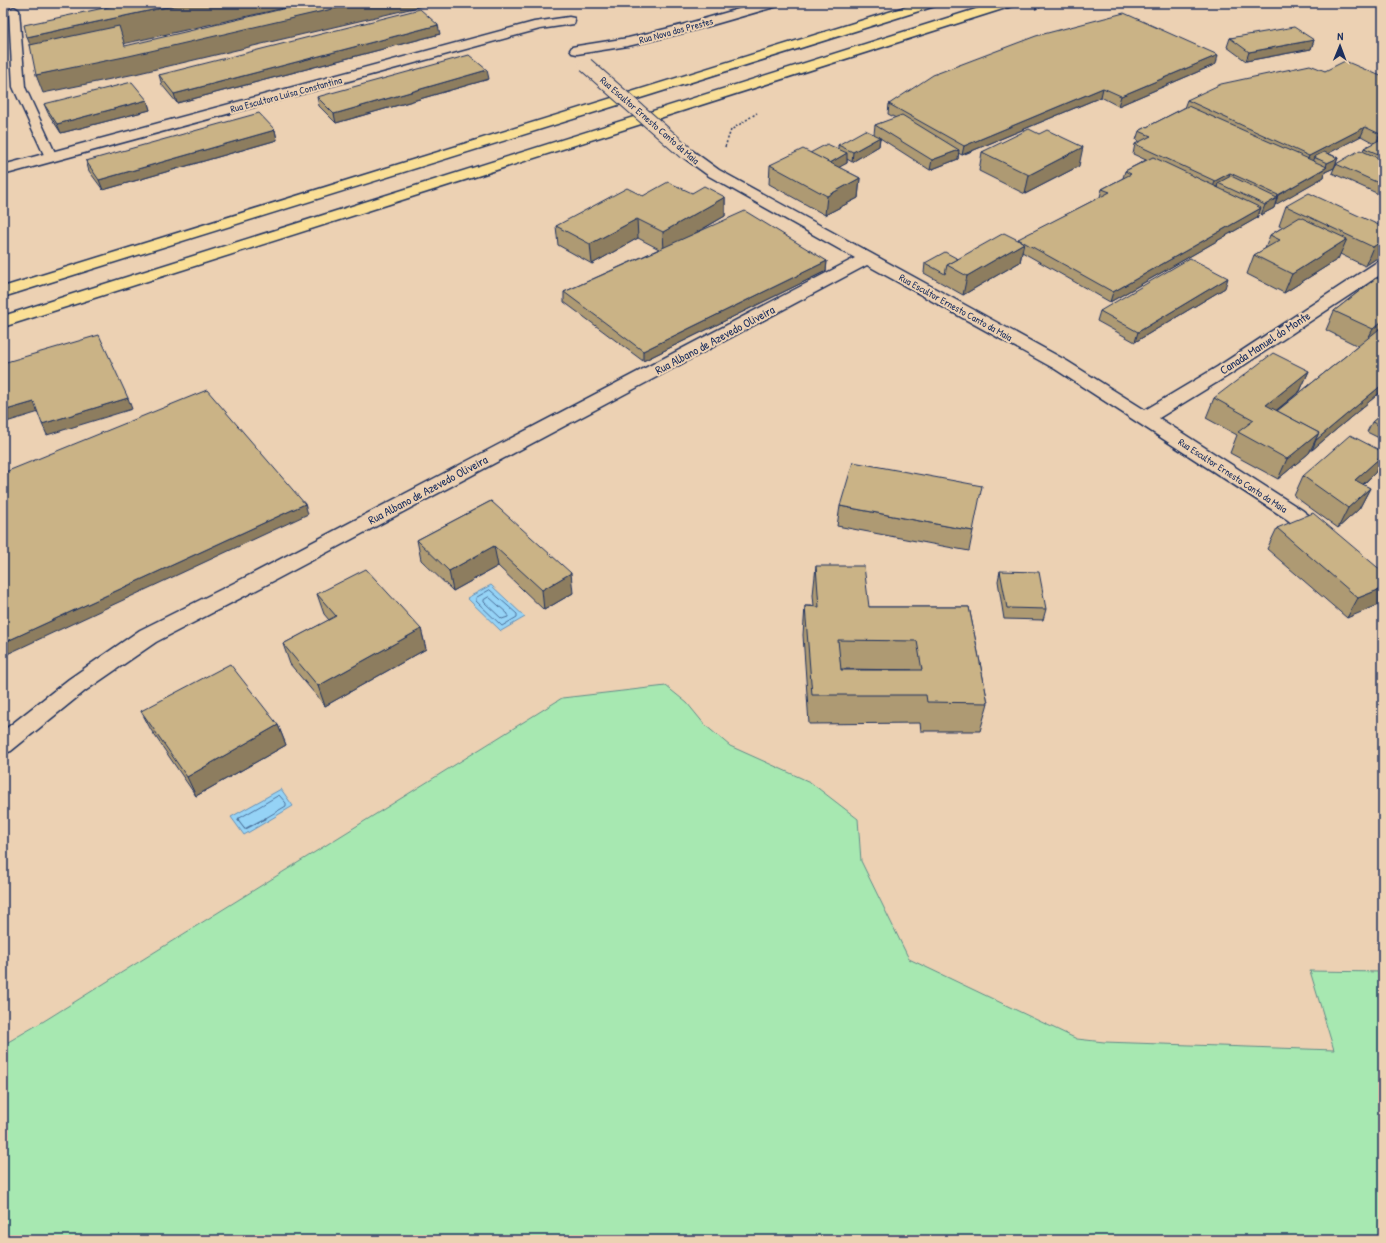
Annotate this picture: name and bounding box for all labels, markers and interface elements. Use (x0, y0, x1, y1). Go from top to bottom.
street label: Rua Nova dos Prestes (638, 14, 715, 47)
north arrow (1320, 26, 1360, 66)
text: N (1337, 29, 1343, 43)
street label: Rua Escultora Luísa Constantina (229, 73, 343, 116)
street label: Rua Escultor Ernesto Canto da Maia (597, 74, 702, 167)
street label: Rua Escultor Ernesto Canto da Maia (897, 271, 1015, 344)
street label: Rua Albano de Azevedo Oliveira (652, 301, 778, 378)
street label: Canada Manuel do Monte (1216, 307, 1314, 378)
street label: Rua Escultor Ernesto Canto da Maia (1176, 435, 1290, 516)
street label: Rua Albano de Azevedo Oliveira (365, 451, 491, 528)

